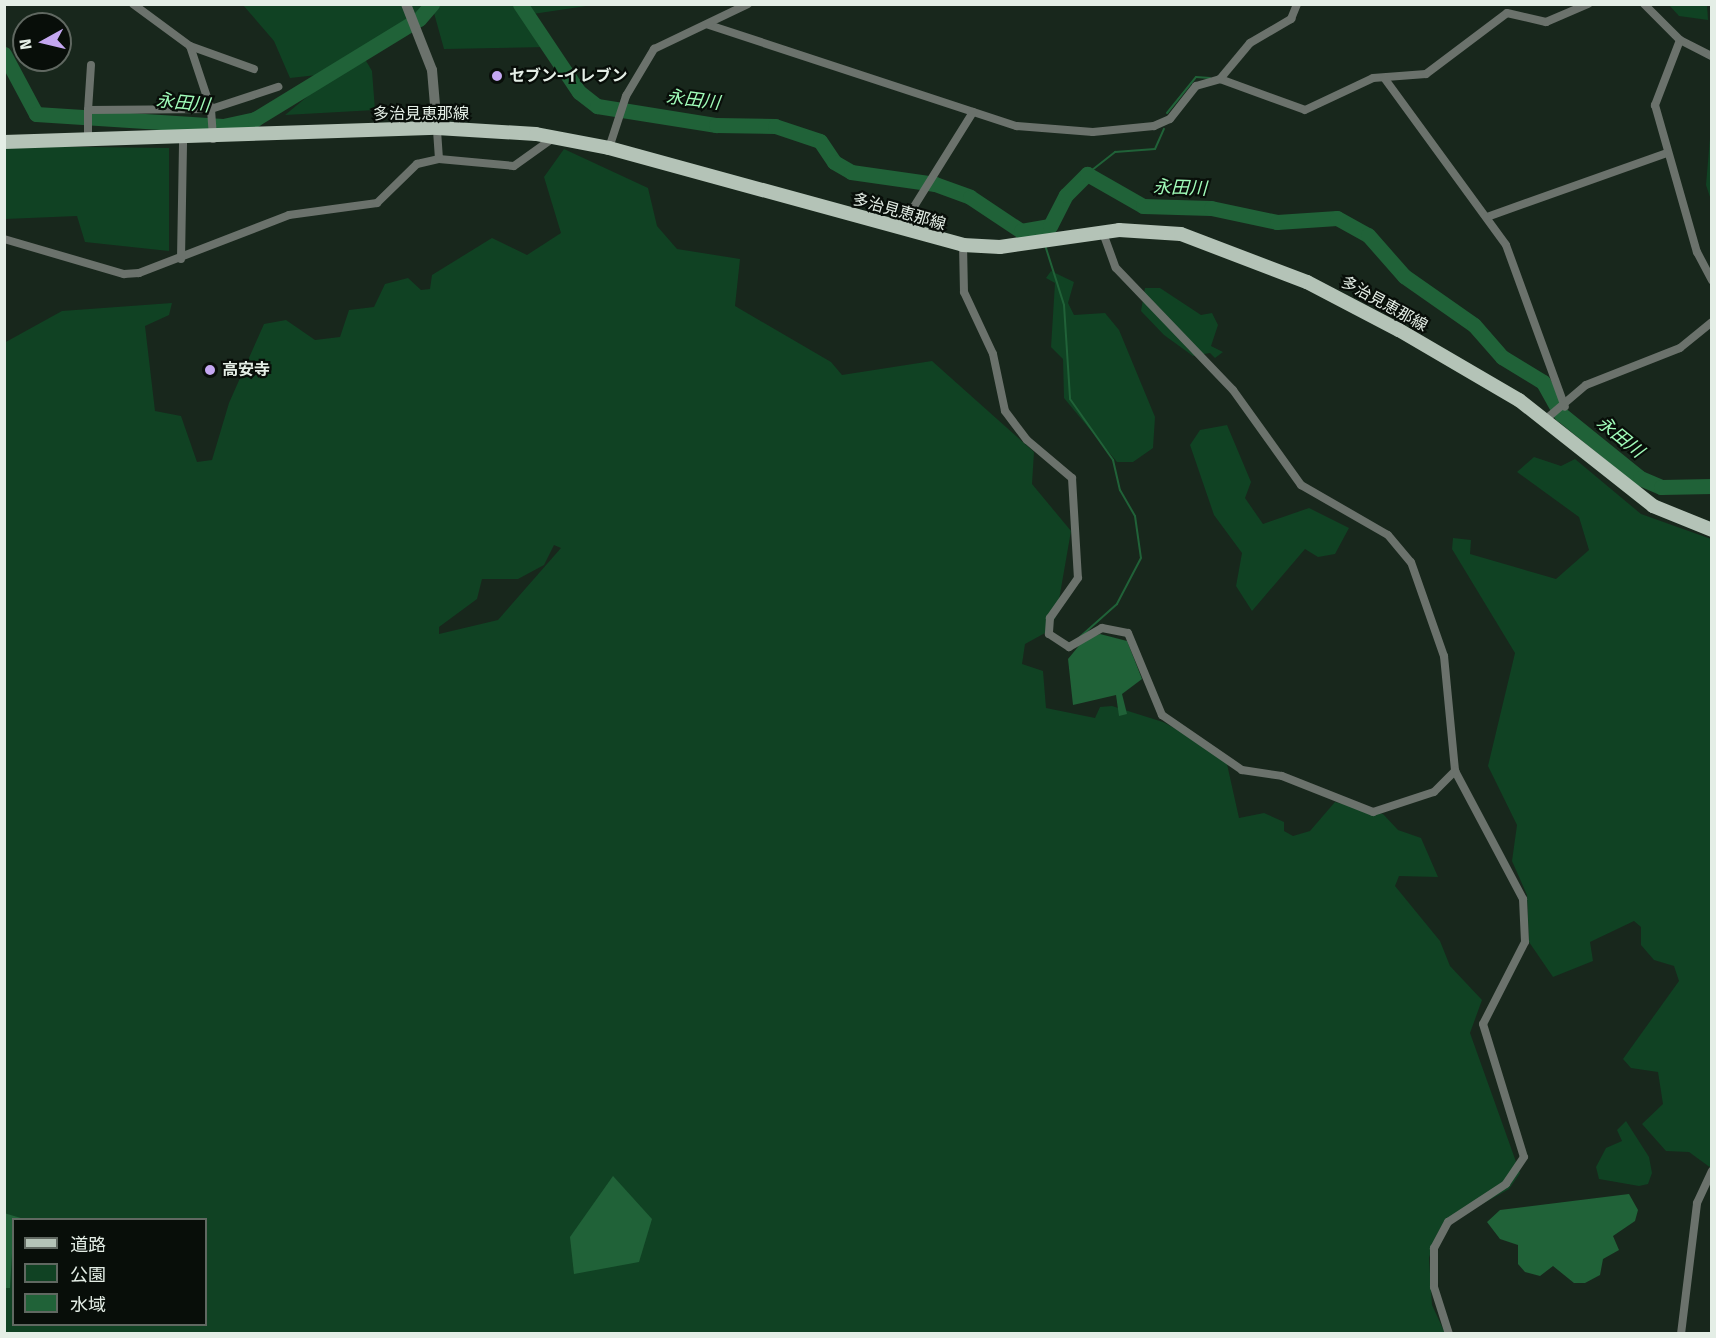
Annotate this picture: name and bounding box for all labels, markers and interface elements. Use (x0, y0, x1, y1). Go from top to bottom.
north arrow (12, 12, 72, 72)
text: N (16, 38, 36, 51)
place label: セブン-イレブン (509, 66, 628, 86)
marker: セブン-イレブン (490, 69, 504, 83)
water label: 永田川 (665, 86, 721, 114)
water label: 永田川 (155, 89, 211, 117)
street label: 多治見恵那線 (373, 104, 469, 124)
water label: 永田川 (1153, 176, 1207, 200)
street label: 多治見恵那線 (850, 190, 948, 234)
street label: 多治見恵那線 (1337, 272, 1431, 336)
place label: 高安寺 (222, 360, 270, 380)
marker: 高安寺 (203, 363, 217, 377)
water label: 永田川 (1592, 412, 1648, 462)
legend (12, 1218, 207, 1326)
text: 道路 (70, 1234, 106, 1256)
text: 公園 (70, 1264, 106, 1286)
text: 水域 (70, 1294, 106, 1316)

